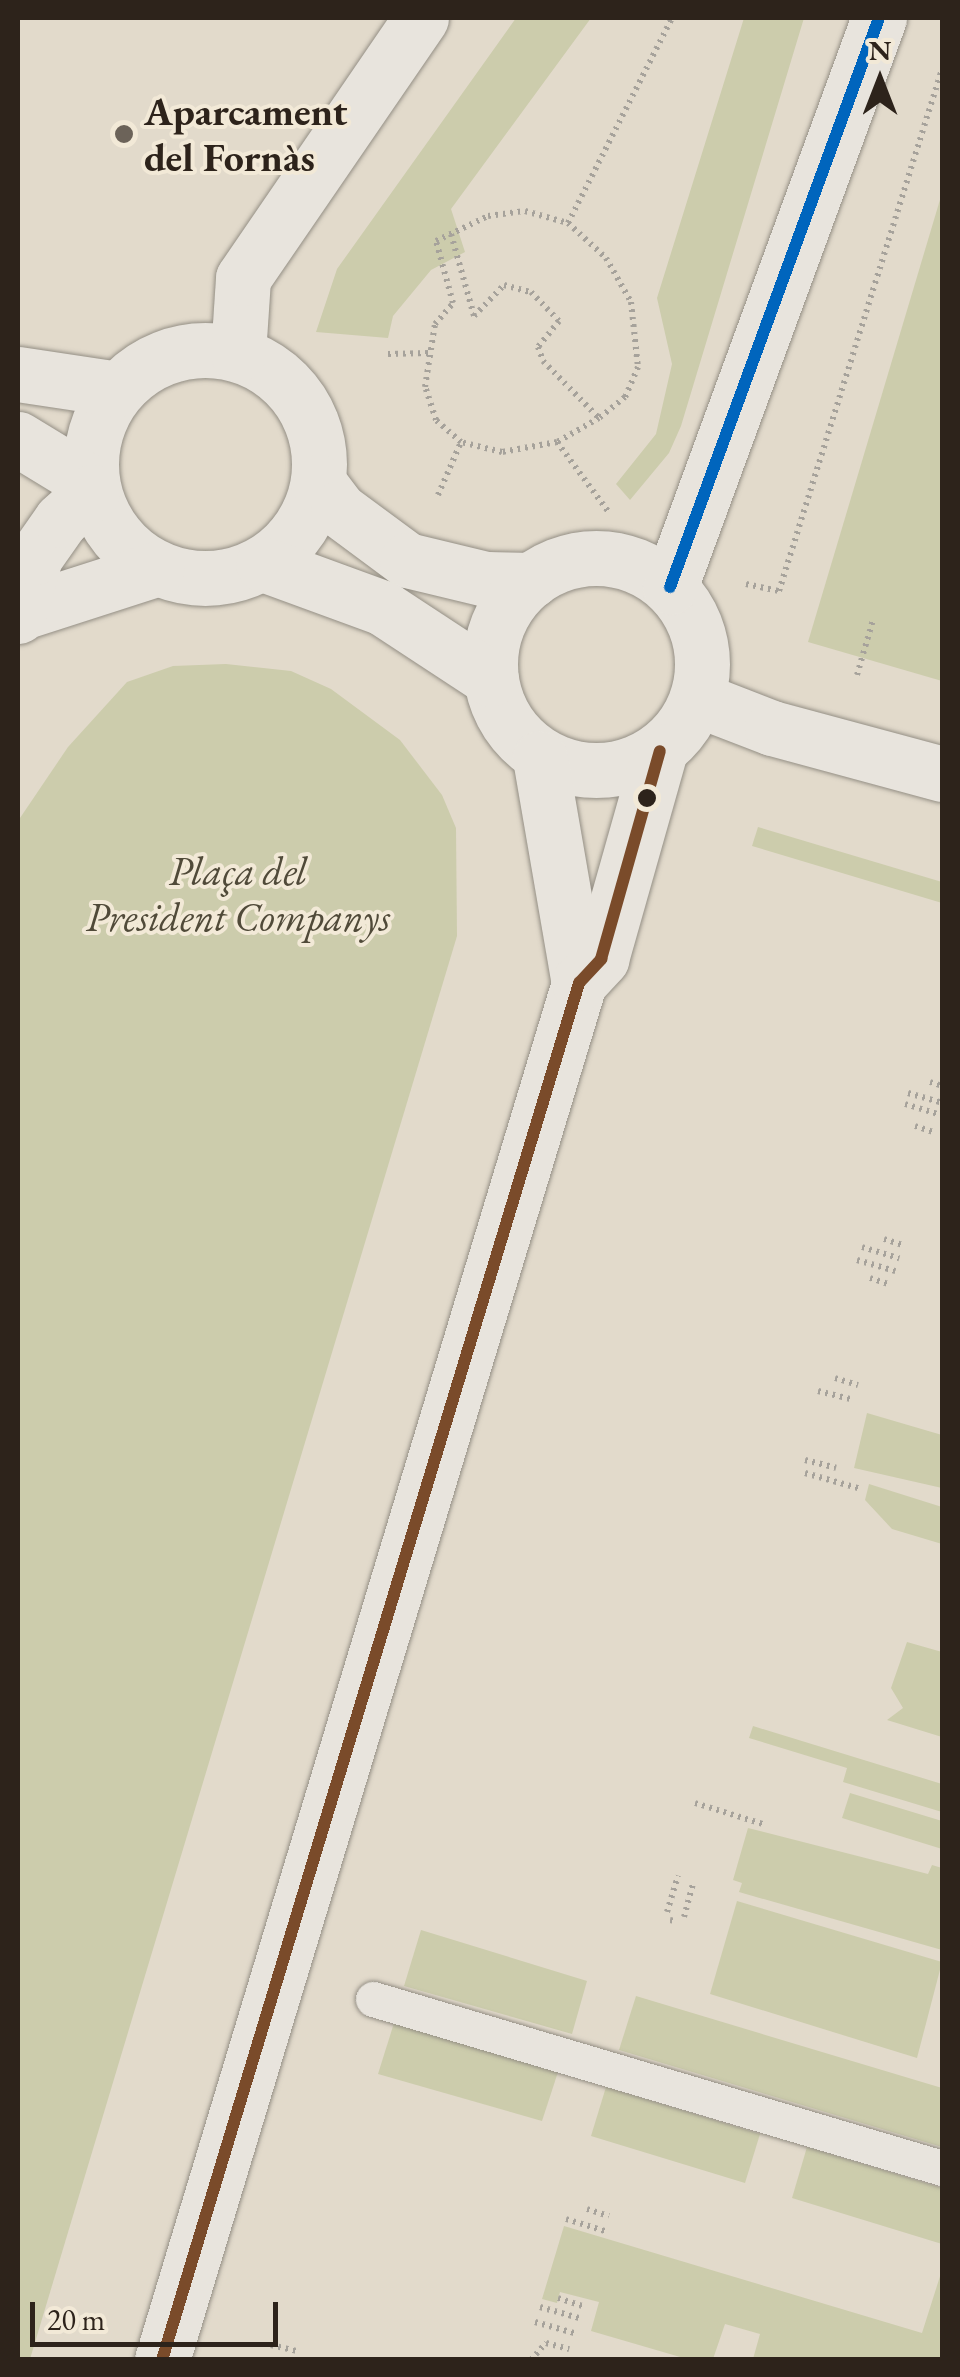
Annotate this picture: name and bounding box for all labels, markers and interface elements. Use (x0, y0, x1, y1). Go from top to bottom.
north arrow (830, 30, 930, 130)
text: N (869, 32, 891, 68)
place label: Aparcament del Fornàs (144, 87, 348, 181)
marker: Aparcament del Fornàs (113, 123, 135, 145)
unlabelled marker (637, 788, 657, 808)
park label: Plaça del President Companys (86, 847, 390, 941)
scale bar (35, 2282, 282, 2344)
text: 20 m (47, 2300, 105, 2339)

